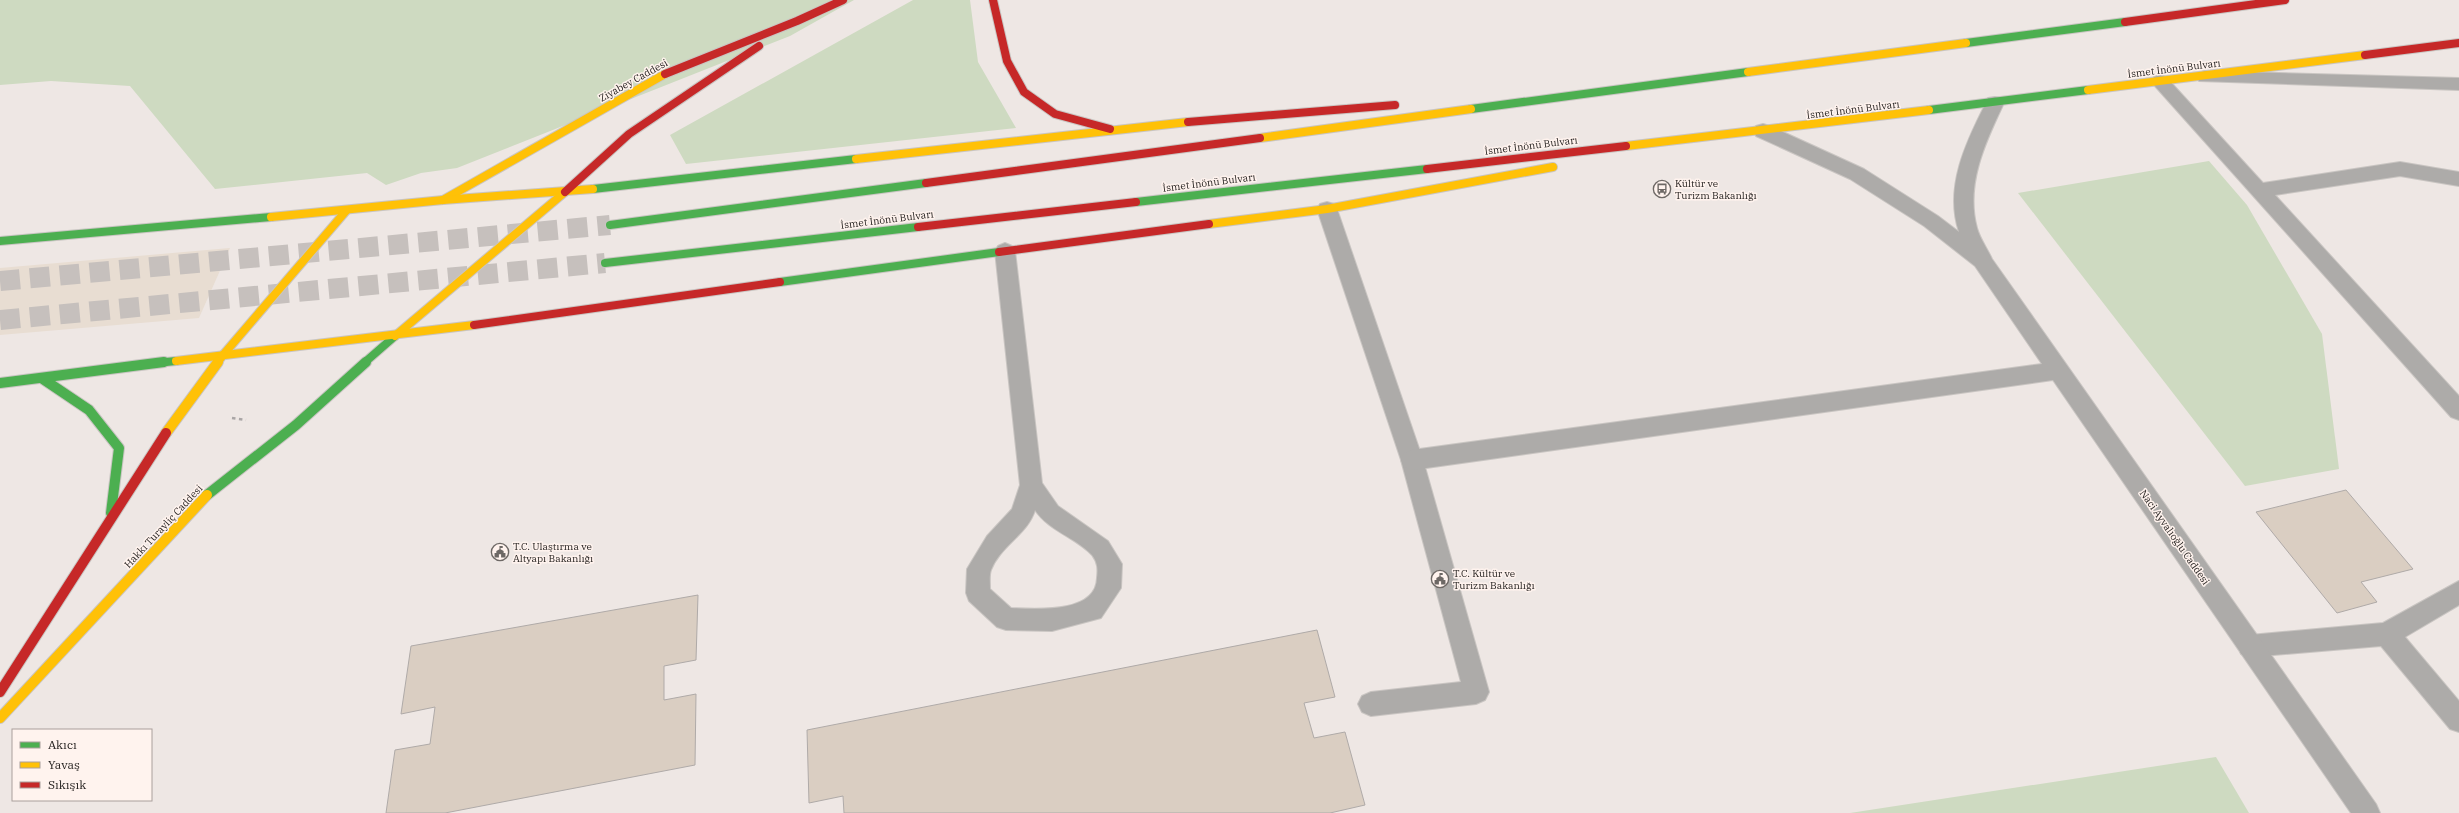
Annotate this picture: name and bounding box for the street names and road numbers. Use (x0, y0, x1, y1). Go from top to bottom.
street label: Ziyabey Caddesi (597, 56, 670, 105)
street label: İsmet İnönü Bulvarı (2127, 56, 2221, 81)
street label: İsmet İnönü Bulvarı (1806, 97, 1900, 122)
street label: İsmet İnönü Bulvarı (1484, 133, 1578, 158)
street label: İsmet İnönü Bulvarı (1162, 170, 1256, 195)
street label: İsmet İnönü Bulvarı (840, 207, 934, 232)
street label: Hakkı Turayliç Caddesi (121, 482, 205, 571)
street label: Naci Ayvalıoğlu Caddesi (2137, 487, 2212, 587)

